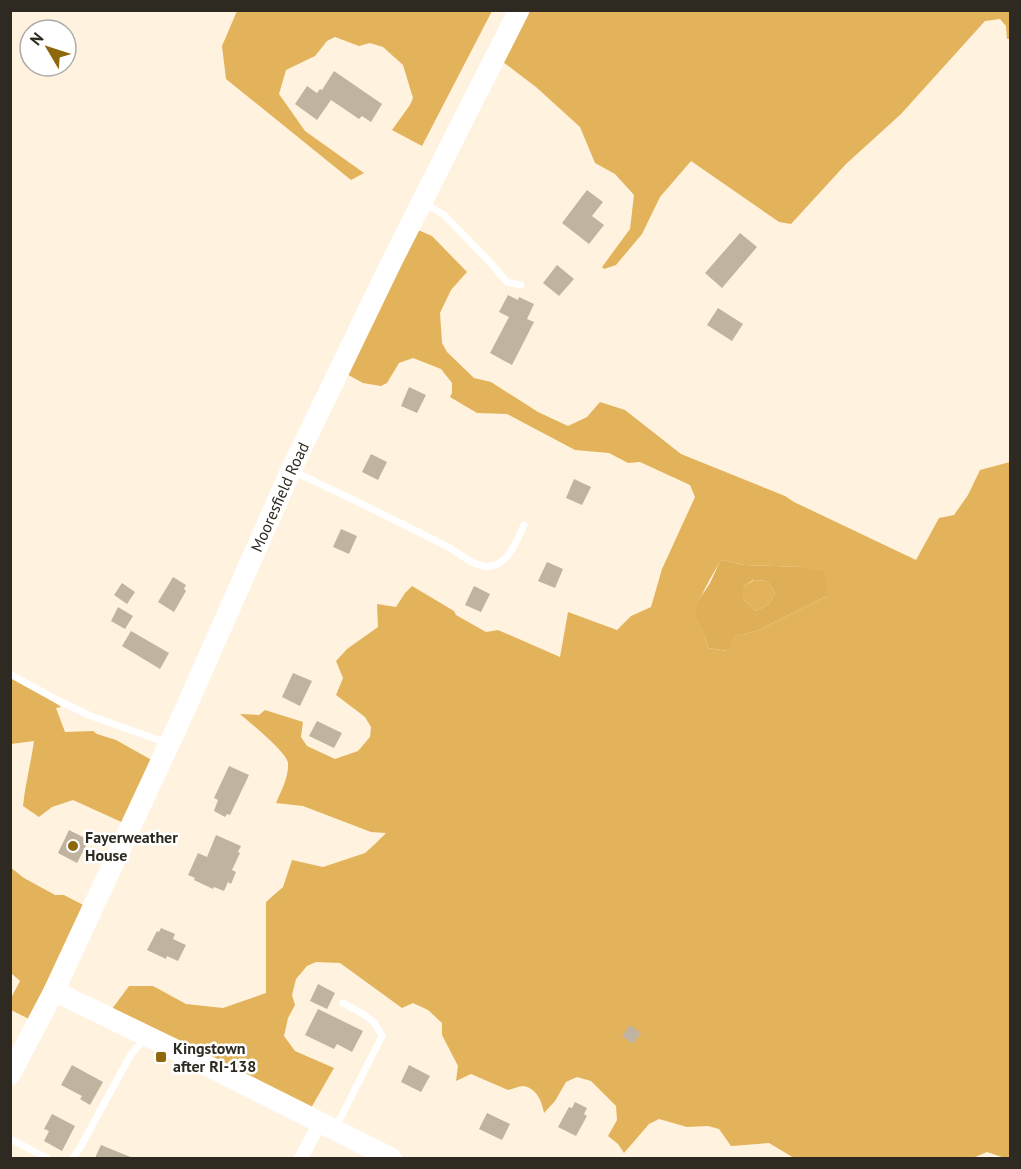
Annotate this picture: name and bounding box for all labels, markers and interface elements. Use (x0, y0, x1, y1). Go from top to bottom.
north arrow (18, 18, 78, 78)
text: N (25, 28, 47, 49)
street label: Mooresfield Road (246, 439, 313, 555)
place label: Fayerweather House (85, 827, 178, 865)
marker: Fayerweather House (66, 839, 80, 853)
place label: Kingstown after RI-138 (173, 1038, 256, 1076)
marker: Kingstown after RI-138 (154, 1050, 168, 1064)

